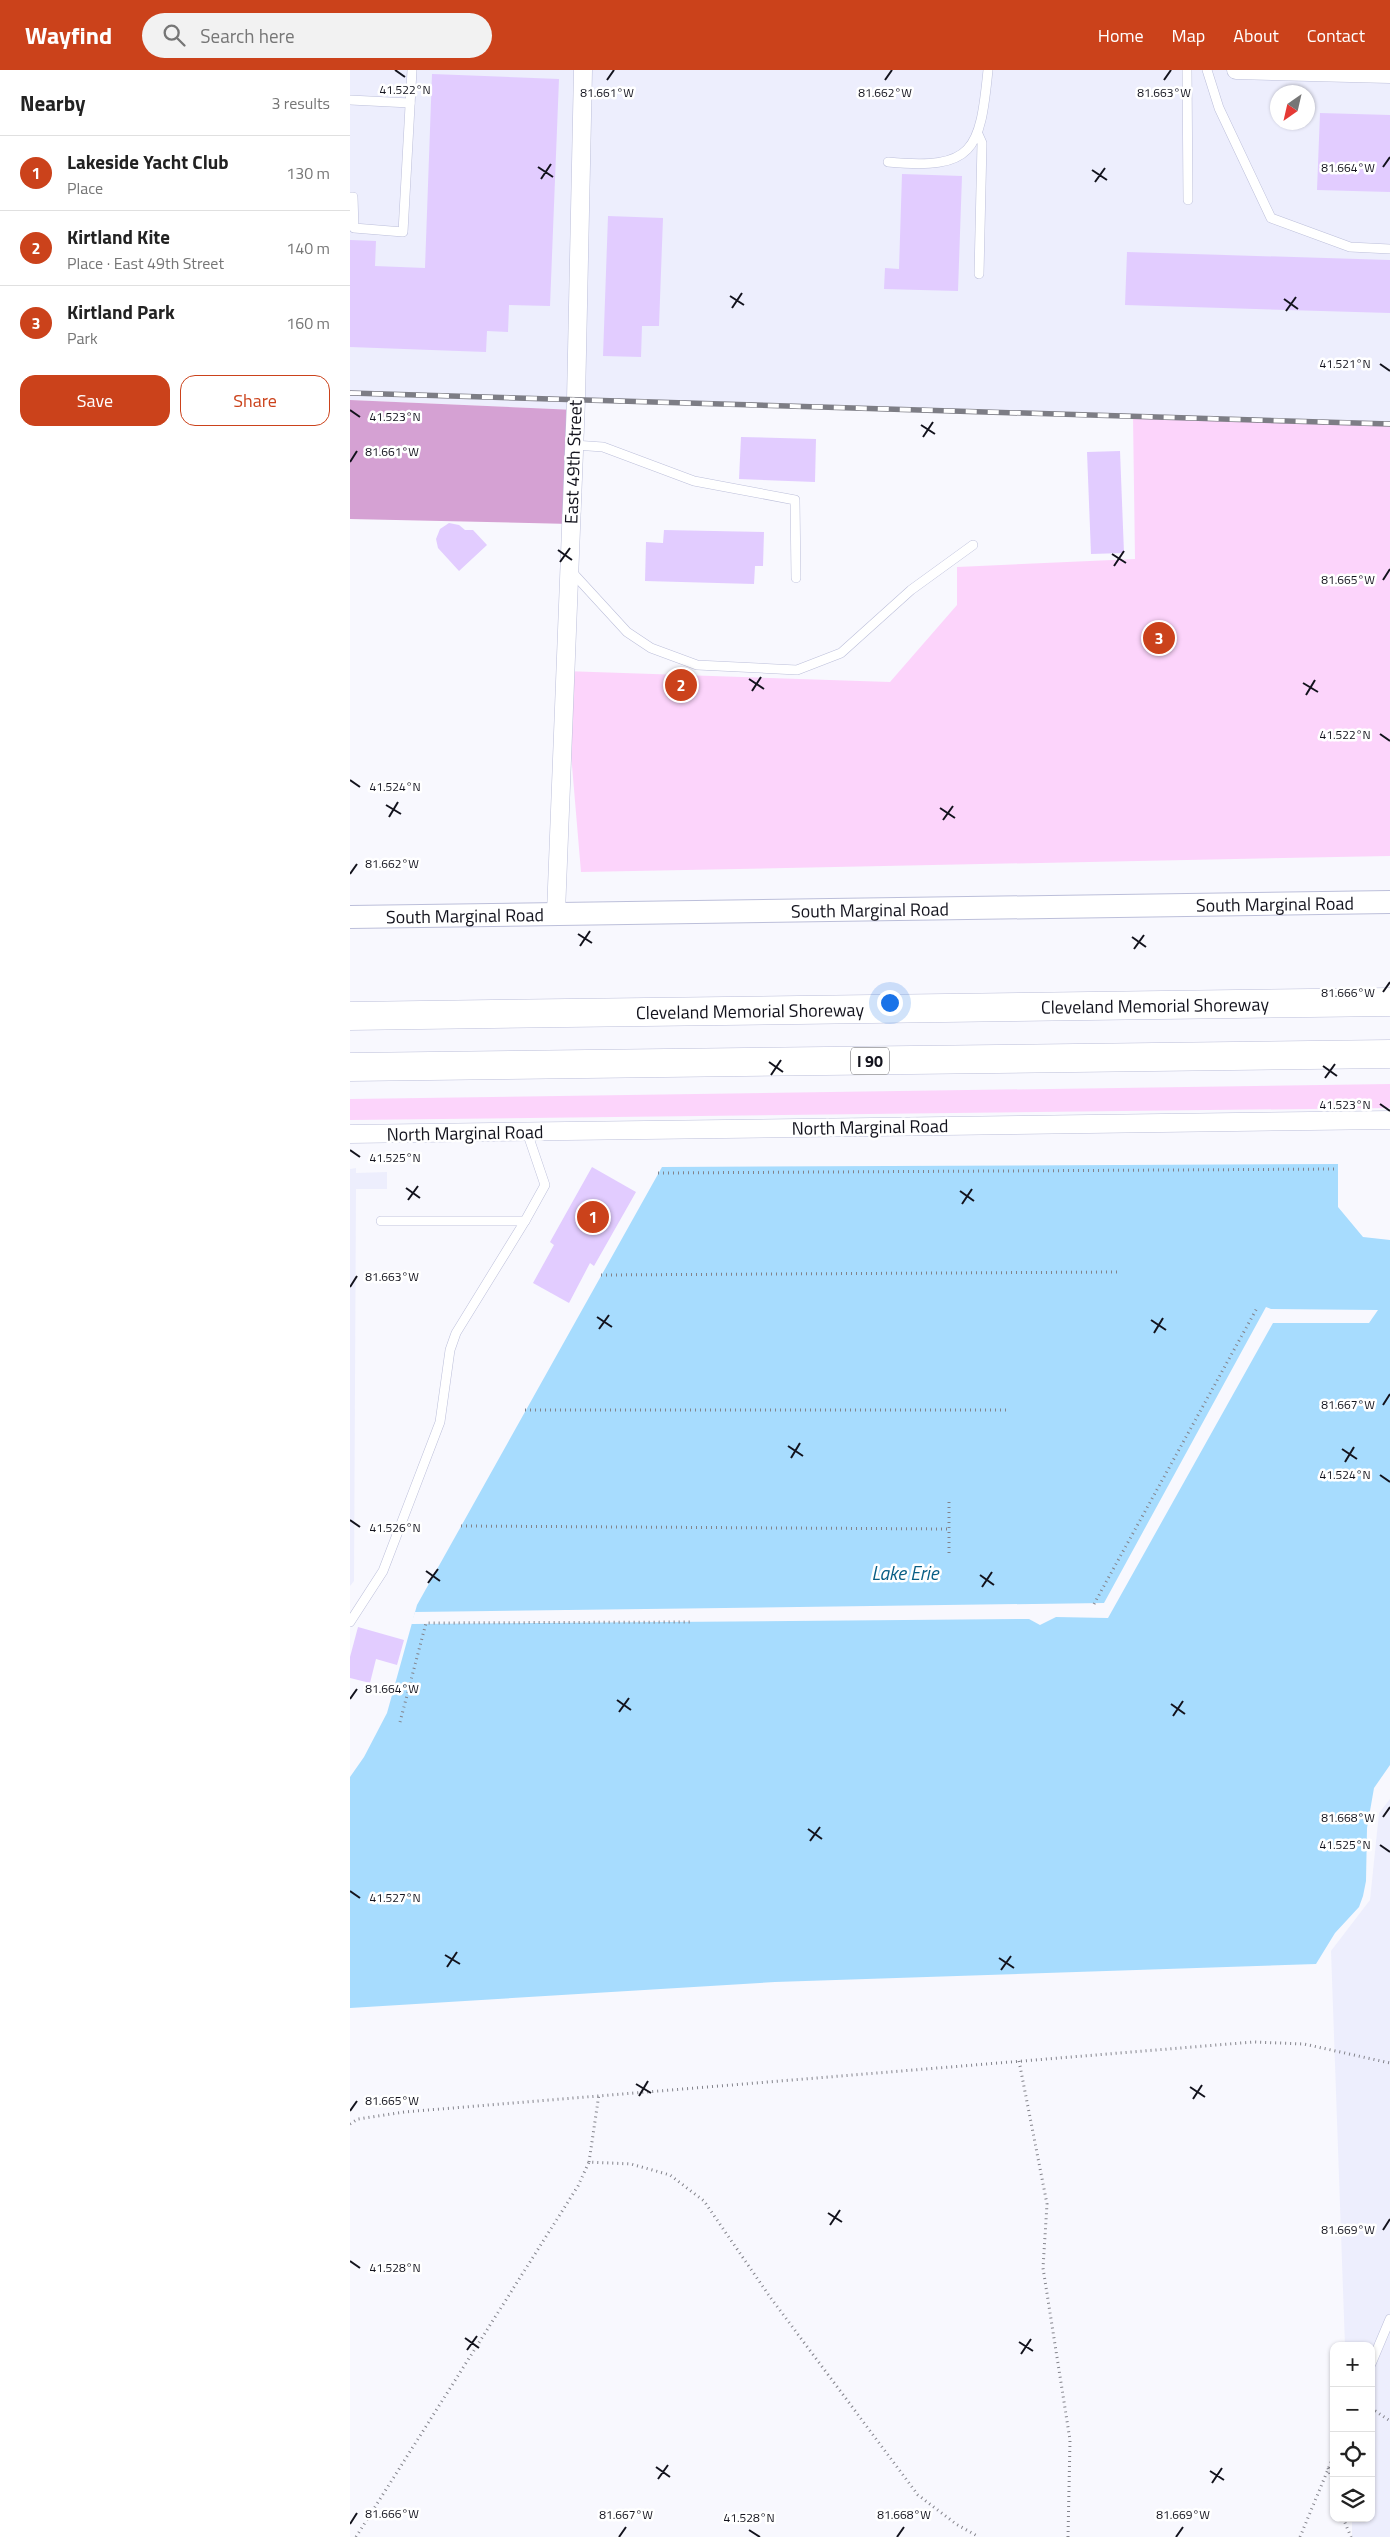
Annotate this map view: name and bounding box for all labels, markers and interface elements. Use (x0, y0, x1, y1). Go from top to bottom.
search box (142, 13, 492, 58)
text: Wayfind (25, 17, 112, 53)
icon: search (160, 21, 188, 49)
text: Search here (200, 21, 295, 50)
text: Home (1098, 22, 1144, 49)
text: Map (1172, 22, 1205, 49)
text: About (1233, 22, 1279, 49)
text: Contact (1307, 22, 1365, 49)
text: 41.522°N (379, 80, 431, 99)
text: 81.661°W (580, 83, 634, 102)
text: 81.662°W (858, 83, 912, 102)
text: 81.663°W (1137, 83, 1191, 102)
north arrow (1270, 85, 1315, 130)
text: Nearby (20, 87, 85, 119)
text: 3 results (271, 91, 330, 115)
text: Lakeside Yacht Club (67, 147, 229, 176)
text: 81.664°W (1321, 158, 1375, 177)
text: 1 (32, 161, 40, 185)
text: 130 m (286, 161, 330, 185)
text: Place (67, 176, 103, 200)
text: Kirtland Kite (67, 222, 170, 251)
text: 2 (32, 236, 40, 260)
text: 140 m (286, 236, 330, 260)
text: Place · East 49th Street (67, 251, 224, 275)
text: Kirtland Park (67, 297, 175, 326)
text: 3 (32, 311, 40, 335)
text: 160 m (286, 311, 330, 335)
text: Park (67, 326, 98, 350)
text: 41.521°N (1319, 354, 1371, 373)
button: Save (20, 375, 170, 426)
button: Share (180, 375, 330, 426)
street label: East 49th Street (557, 399, 589, 525)
text: 41.523°N (369, 407, 421, 426)
text: 81.661°W (365, 442, 419, 461)
text: 81.665°W (1321, 570, 1375, 589)
pin: 3 (1143, 619, 1175, 657)
pin: 2 (665, 666, 697, 704)
text: 41.522°N (1319, 725, 1371, 744)
text: 41.524°N (369, 777, 421, 796)
text: 81.662°W (365, 854, 419, 873)
street label: South Marginal Road (1196, 889, 1354, 918)
street label: South Marginal Road (791, 895, 949, 924)
street label: South Marginal Road (386, 901, 544, 930)
text: 81.666°W (1321, 983, 1375, 1002)
your location (877, 990, 903, 1016)
street label: Cleveland Memorial Shoreway (1041, 990, 1270, 1020)
street label: Cleveland Memorial Shoreway (636, 996, 865, 1026)
road number: I 90 (851, 1048, 889, 1074)
text: 41.523°N (1319, 1095, 1371, 1114)
street label: North Marginal Road (791, 1112, 949, 1142)
street label: North Marginal Road (386, 1118, 544, 1148)
text: 41.525°N (369, 1148, 421, 1167)
pin: 1 (577, 1198, 609, 1236)
text: 81.663°W (365, 1267, 419, 1286)
text: 81.667°W (1321, 1395, 1375, 1414)
text: 41.524°N (1319, 1465, 1371, 1484)
text: 41.526°N (369, 1518, 421, 1537)
water label: Lake Erie (872, 1558, 940, 1587)
text: 81.664°W (365, 1679, 419, 1698)
text: 81.668°W (1321, 1808, 1375, 1827)
text: 41.525°N (1319, 1835, 1371, 1854)
text: 41.527°N (369, 1888, 421, 1907)
text: 81.665°W (365, 2091, 419, 2110)
text: 81.669°W (1321, 2220, 1375, 2239)
text: 41.528°N (369, 2258, 421, 2277)
map controls (1330, 2342, 1375, 2522)
button: + (1330, 2342, 1375, 2387)
button: − (1330, 2387, 1375, 2432)
button: locate (1330, 2432, 1375, 2477)
button: layers (1330, 2477, 1375, 2522)
text: 81.666°W (365, 2504, 419, 2523)
text: 81.667°W (599, 2505, 653, 2524)
text: 81.668°W (877, 2505, 931, 2524)
text: 81.669°W (1156, 2505, 1210, 2524)
text: 41.528°N (723, 2508, 775, 2527)

